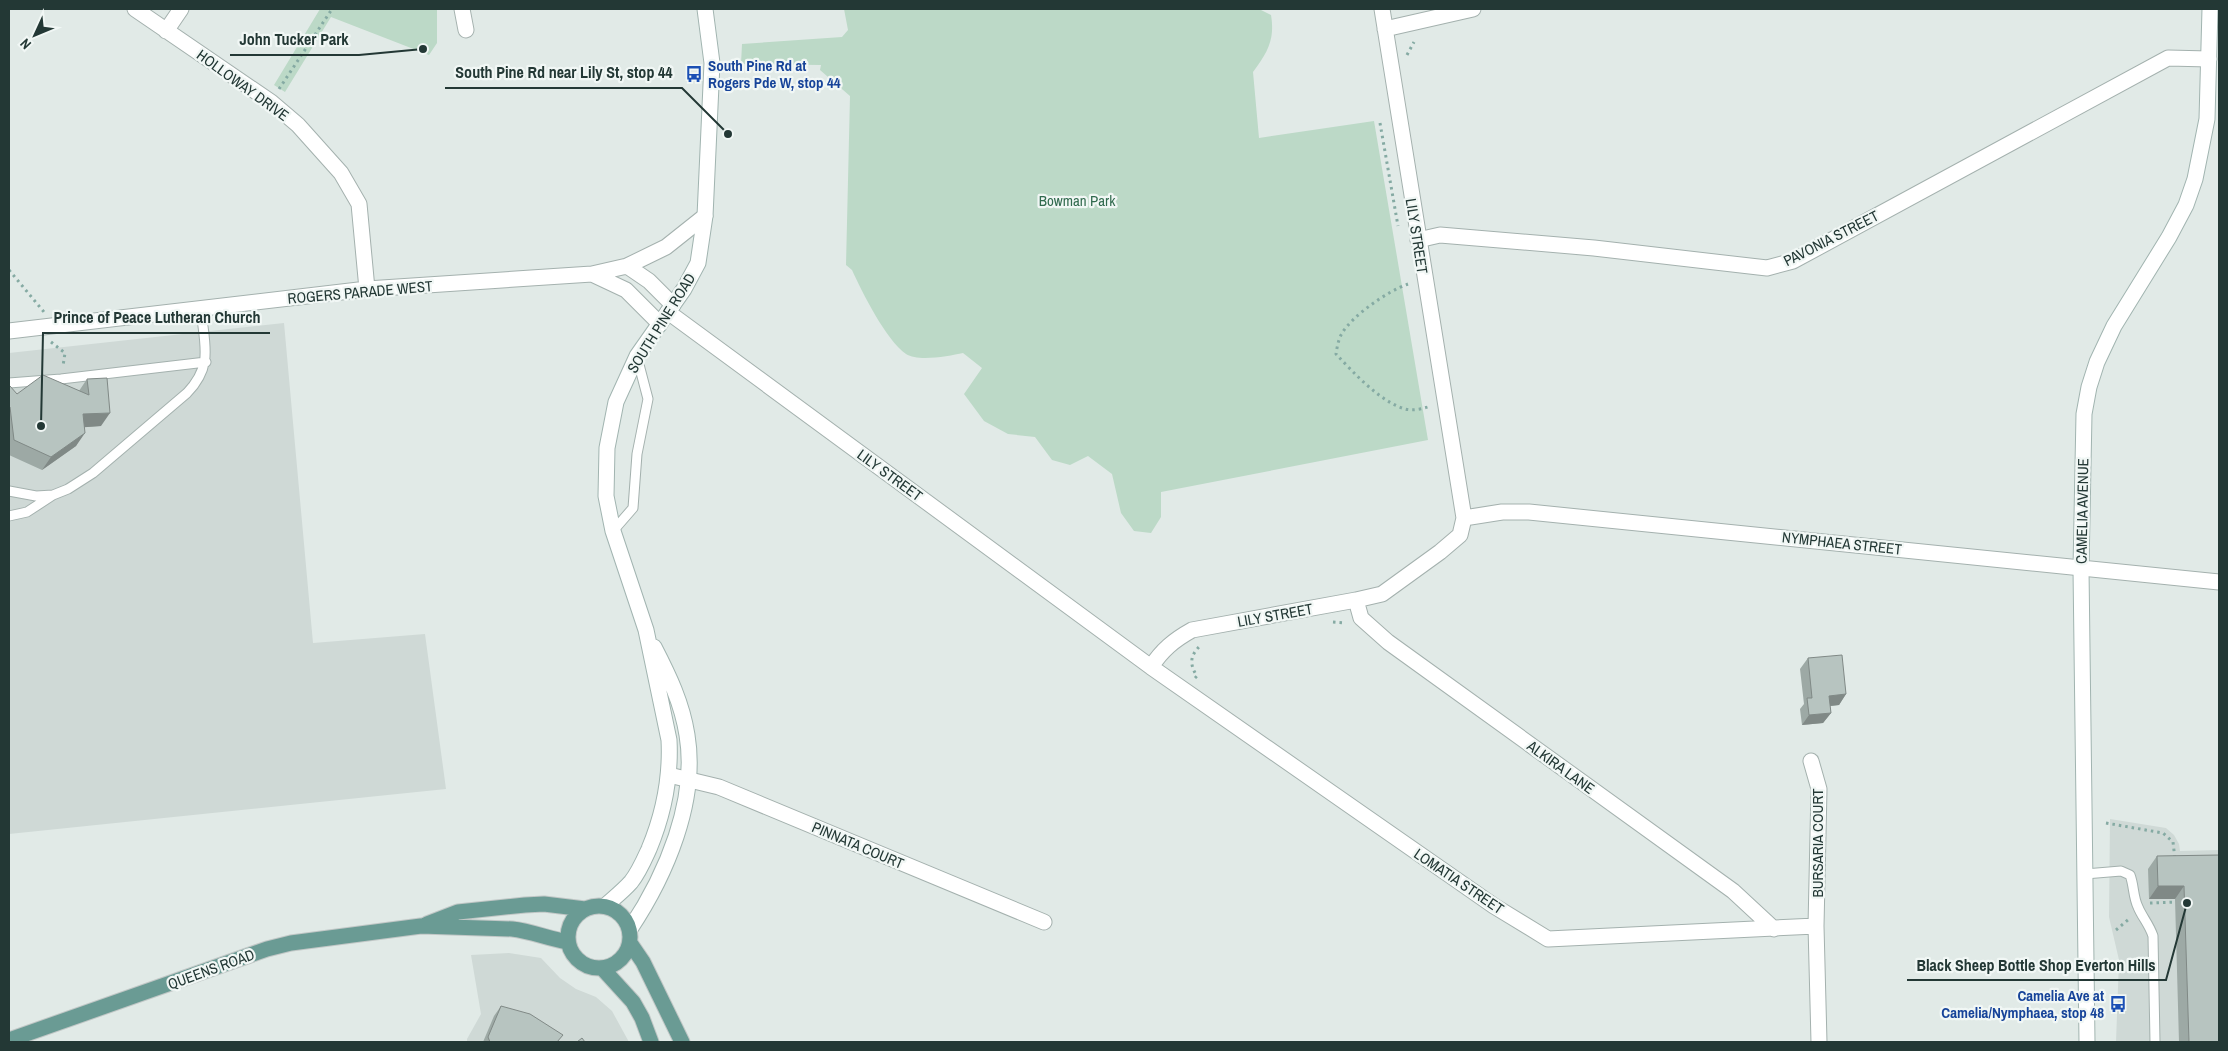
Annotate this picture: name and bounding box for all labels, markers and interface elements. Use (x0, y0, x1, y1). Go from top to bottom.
north arrow (10, 10, 60, 60)
callout: John Tucker Park (230, 24, 359, 55)
text: John Tucker Park (239, 28, 349, 50)
text: N (16, 35, 35, 53)
street label: HOLLOWAY DRIVE (193, 44, 293, 126)
place label: South Pine Rd at Rogers Pde W, stop 44 (708, 55, 841, 93)
callout: South Pine Rd near Lily St, stop 44 (445, 57, 682, 88)
text: South Pine Rd near Lily St, stop 44 (455, 61, 673, 83)
bus stop icon: South Pine Rd at Rogers Pde W, stop 44 (684, 64, 704, 84)
park label: Bowman Park (1039, 190, 1116, 211)
street label: LILY STREET (1401, 197, 1433, 276)
street label: PAVONIA STREET (1780, 205, 1883, 271)
street label: SOUTH PINE ROAD (622, 269, 700, 377)
street label: ROGERS PARADE WEST (287, 275, 434, 309)
callout: Prince of Peace Lutheran Church (43, 302, 270, 333)
text: Prince of Peace Lutheran Church (53, 306, 261, 328)
street label: LILY STREET (853, 444, 927, 506)
street label: CAMELIA AVENUE (2071, 458, 2093, 564)
street label: NYMPHAEA STREET (1781, 526, 1903, 560)
street label: LILY STREET (1236, 598, 1315, 632)
street label: ALKIRA LANE (1522, 735, 1599, 799)
street label: BURSARIA COURT (1807, 788, 1828, 898)
street label: PINNATA COURT (809, 816, 908, 874)
street label: LOMATIA STREET (1410, 843, 1509, 919)
street label: QUEENS ROAD (165, 944, 257, 994)
callout: Black Sheep Bottle Shop Everton Hills (1907, 949, 2166, 980)
text: Black Sheep Bottle Shop Everton Hills (1916, 954, 2156, 976)
place label: Camelia Ave at Camelia/Nymphaea, stop 48 (1941, 985, 2104, 1023)
bus stop icon: Camelia Ave at Camelia/Nymphaea, stop 48 (2108, 994, 2128, 1014)

